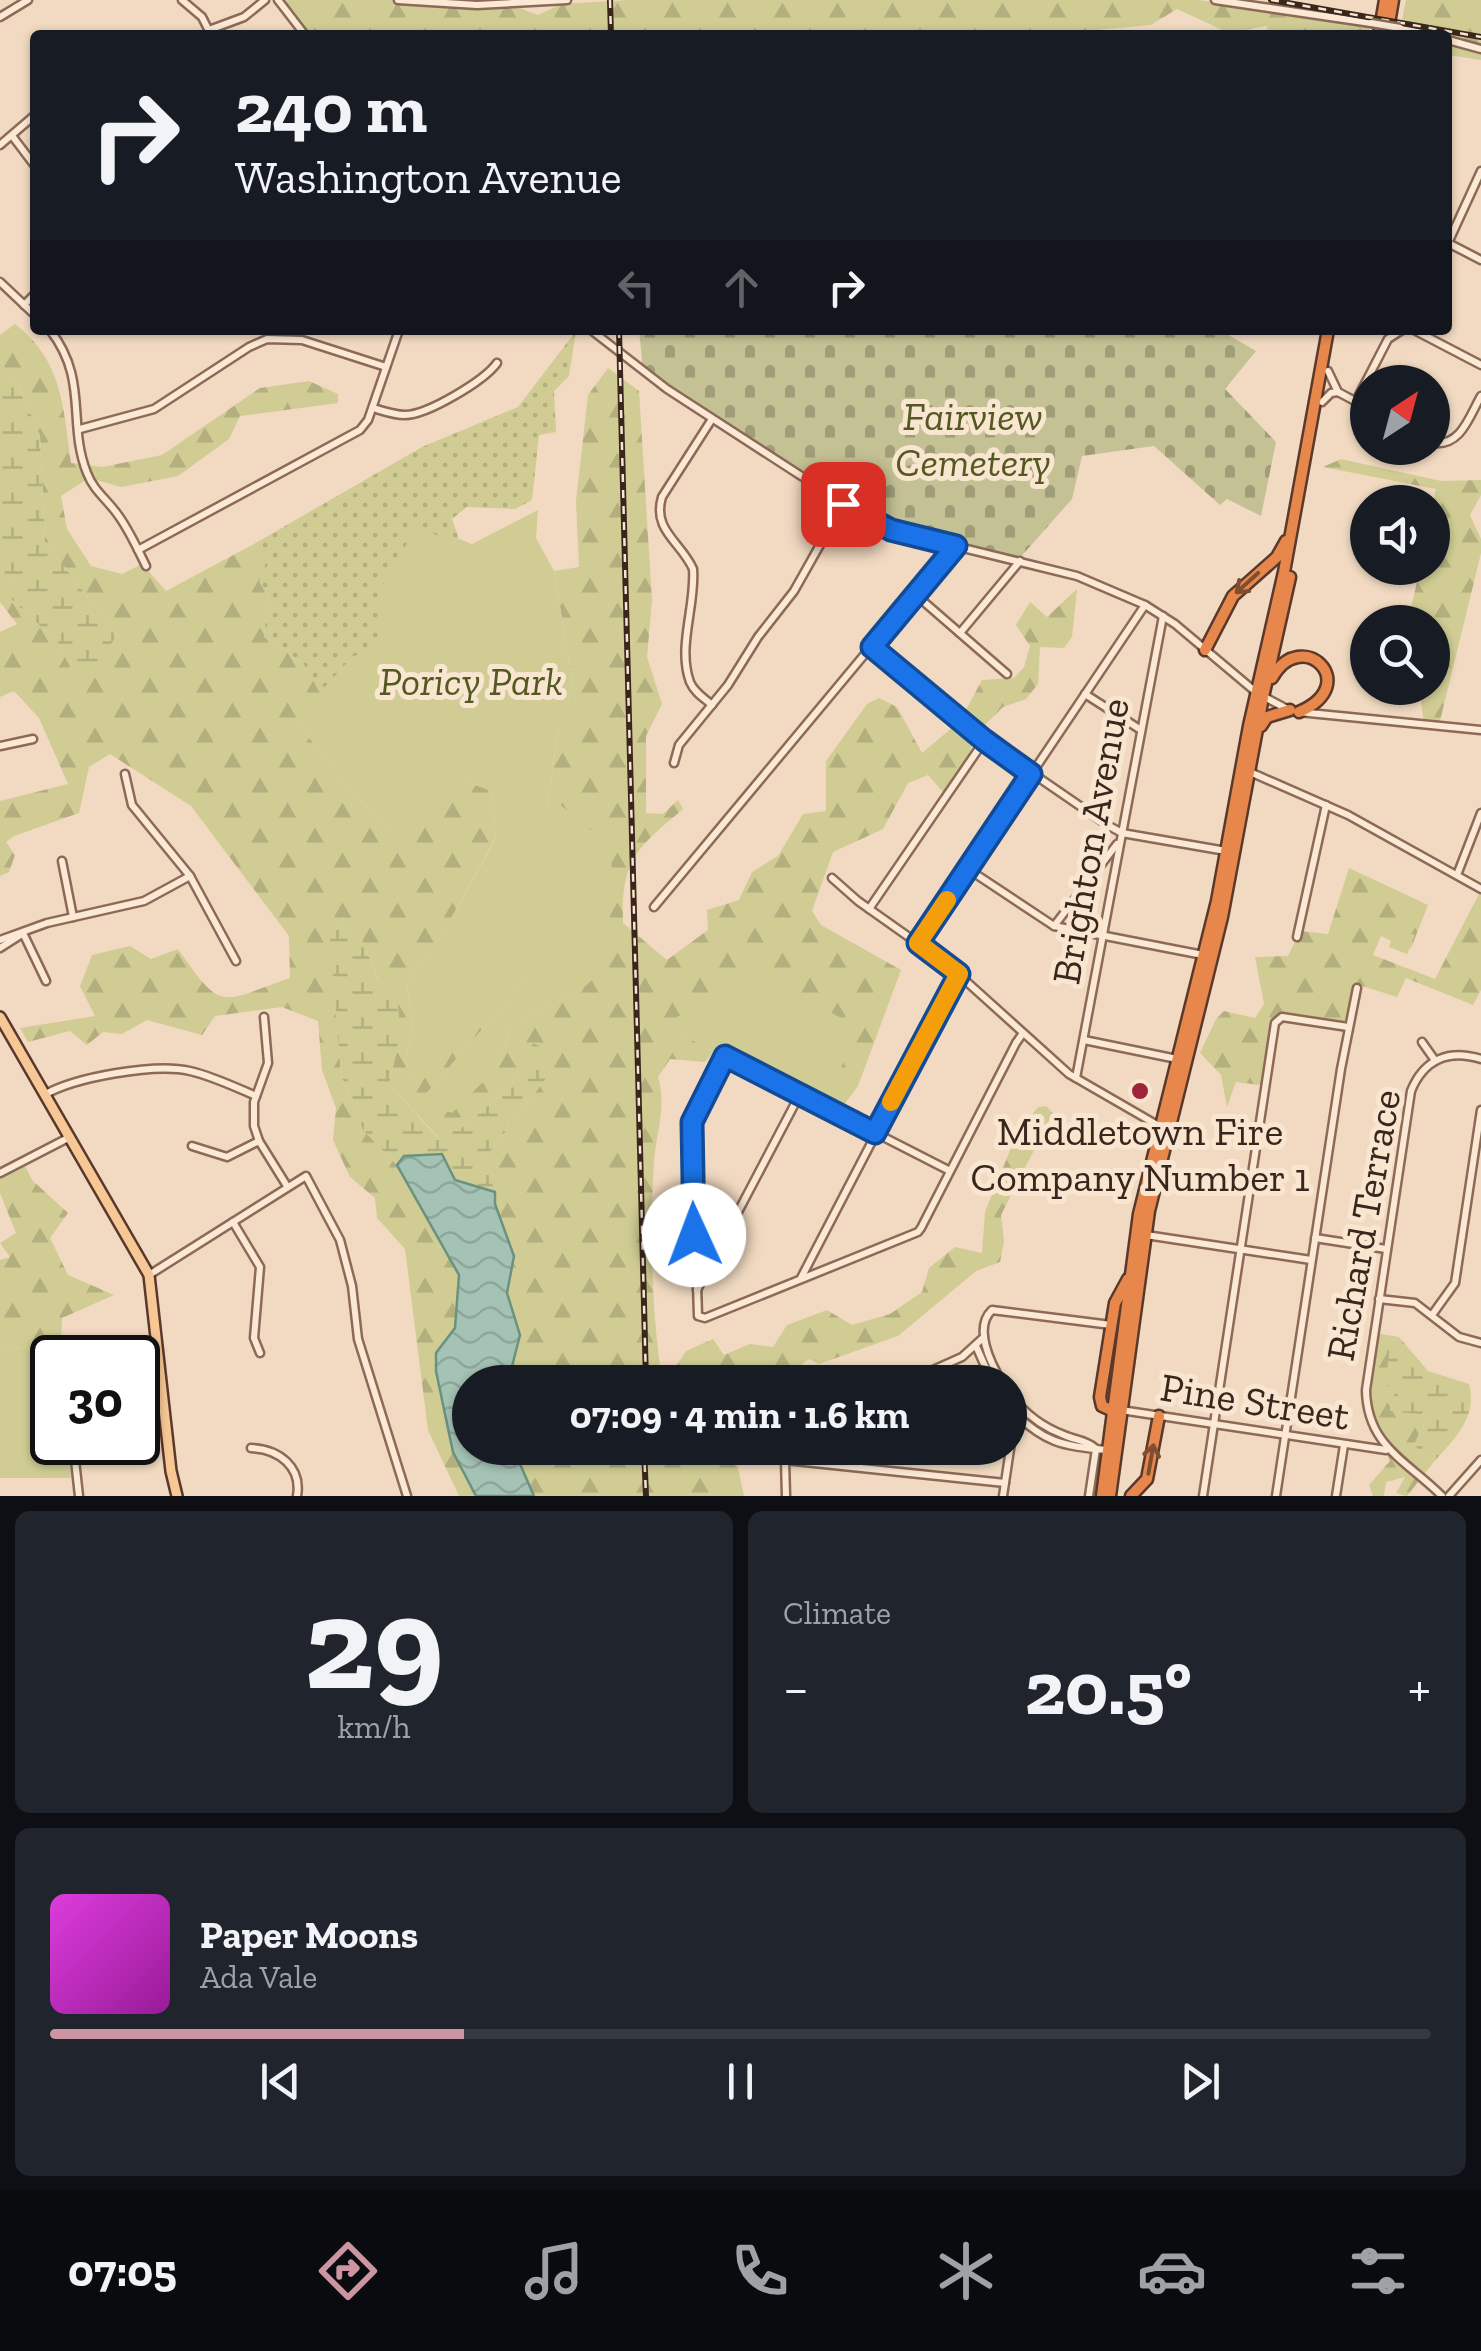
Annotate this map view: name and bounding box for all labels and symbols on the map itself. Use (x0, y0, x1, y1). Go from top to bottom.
north arrow (1350, 365, 1450, 465)
park label: Fairview Cemetery (895, 392, 1051, 486)
pin (801, 462, 886, 547)
one-way arrow (1235, 572, 1260, 595)
park label: Poricy Park (379, 657, 563, 705)
street label: Brighton Avenue (1041, 694, 1139, 988)
marker: Middletown Fire Company Number 1 (1129, 1080, 1151, 1102)
street label: Richard Terrace (1316, 1086, 1410, 1364)
place label: Middletown Fire Company Number 1 (970, 1107, 1310, 1201)
position arrow (642, 1183, 746, 1287)
speed limit sign: 30 (30, 1335, 160, 1465)
street label: Pine Street (1157, 1362, 1353, 1440)
one-way arrow (1142, 1443, 1161, 1476)

